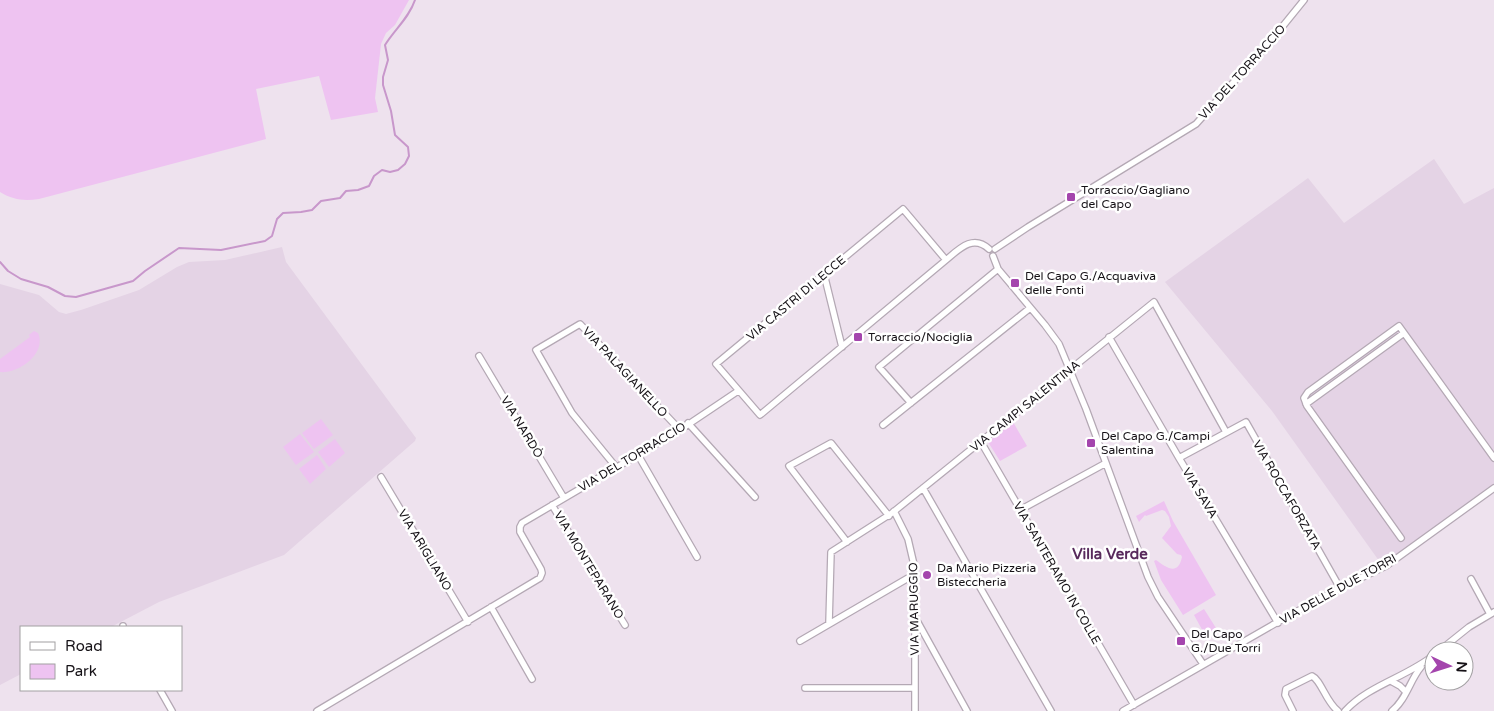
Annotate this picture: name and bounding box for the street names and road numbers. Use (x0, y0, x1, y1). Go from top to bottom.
street label: VIA DEL TORRACCIO (1196, 22, 1288, 122)
street label: VIA CASTRI DI LECCE (744, 252, 848, 343)
street label: VIA PALAGIANELLO (580, 324, 671, 420)
street label: VIA CAMPI SALENTINA (967, 357, 1083, 455)
street label: VIA NARDÒ (498, 394, 546, 461)
street label: VIA DEL TORRACCIO (576, 419, 688, 495)
street label: VIA ROCCAFORZATA (1250, 438, 1324, 552)
street label: VIA SAVA (1179, 465, 1221, 521)
street label: VIA SANTERAMO IN COLLE (1010, 499, 1104, 647)
street label: VIA ARIGLIANO (395, 507, 455, 593)
street label: VIA MONTEPARANO (551, 509, 627, 622)
street label: VIA DELLE DUE TORRI (1277, 551, 1399, 627)
street label: VIA MARUGGIO (906, 562, 922, 656)

